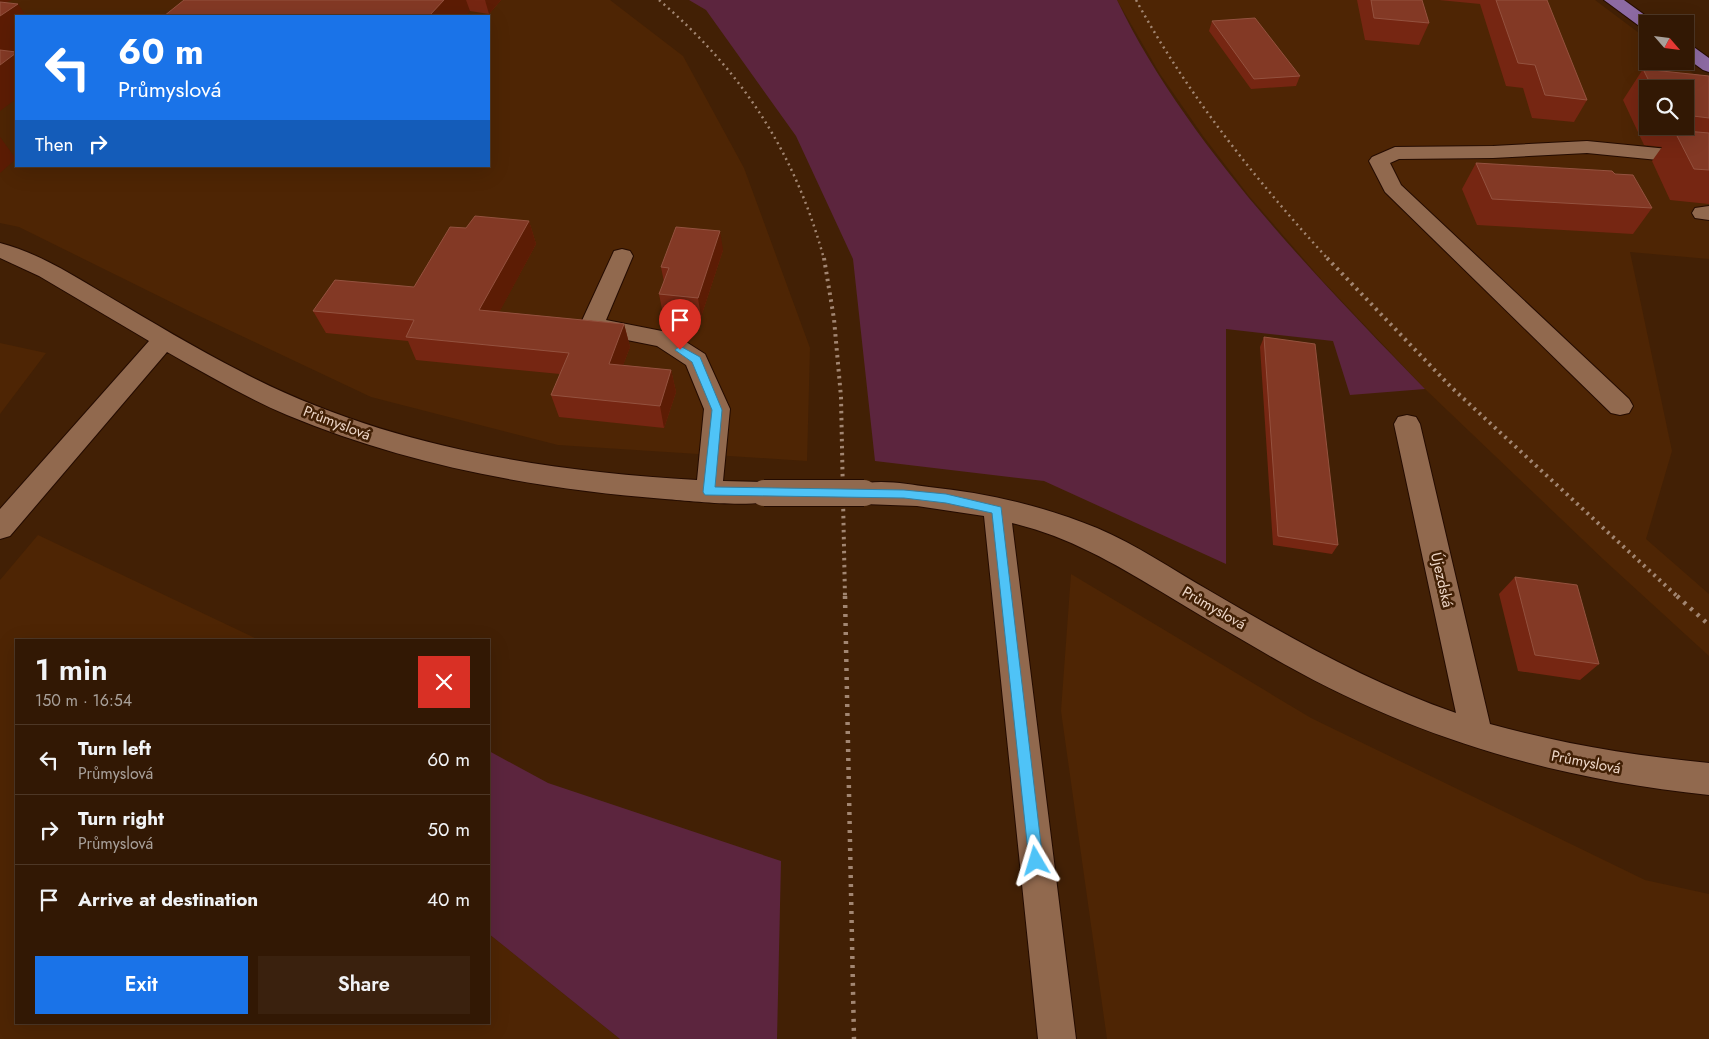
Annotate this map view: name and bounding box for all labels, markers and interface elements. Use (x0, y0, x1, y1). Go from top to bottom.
north arrow (1639, 15, 1694, 70)
map controls (1639, 15, 1694, 135)
text: 60 m (118, 27, 204, 77)
icon: left (35, 35, 100, 100)
text: Průmyslová (118, 73, 221, 105)
button: search (1639, 80, 1694, 135)
icon: right (84, 130, 112, 158)
text: Then (35, 131, 74, 158)
pin (659, 299, 701, 350)
icon: arrive (666, 306, 694, 334)
street label: Průmyslová (300, 400, 374, 446)
street label: Újezdská (1425, 550, 1459, 610)
street label: Průmyslová (1178, 581, 1250, 635)
text: 1 min (35, 648, 108, 691)
button: close (418, 656, 470, 708)
text: 150 m · 16:54 (35, 689, 132, 712)
text: Turn left (78, 735, 151, 762)
street label: Průmyslová (1549, 744, 1623, 780)
icon: left (35, 746, 63, 774)
text: 60 m (427, 746, 470, 773)
text: Průmyslová (78, 762, 153, 785)
text: Turn right (78, 805, 164, 832)
icon: right (35, 816, 63, 844)
text: 50 m (427, 816, 470, 843)
text: Průmyslová (78, 832, 153, 855)
position arrow (1009, 834, 1061, 886)
icon: arrive (35, 886, 63, 914)
text: Arrive at destination (78, 886, 258, 913)
text: 40 m (427, 886, 470, 913)
button: Exit (35, 956, 248, 1014)
button: Share (258, 956, 470, 1014)

